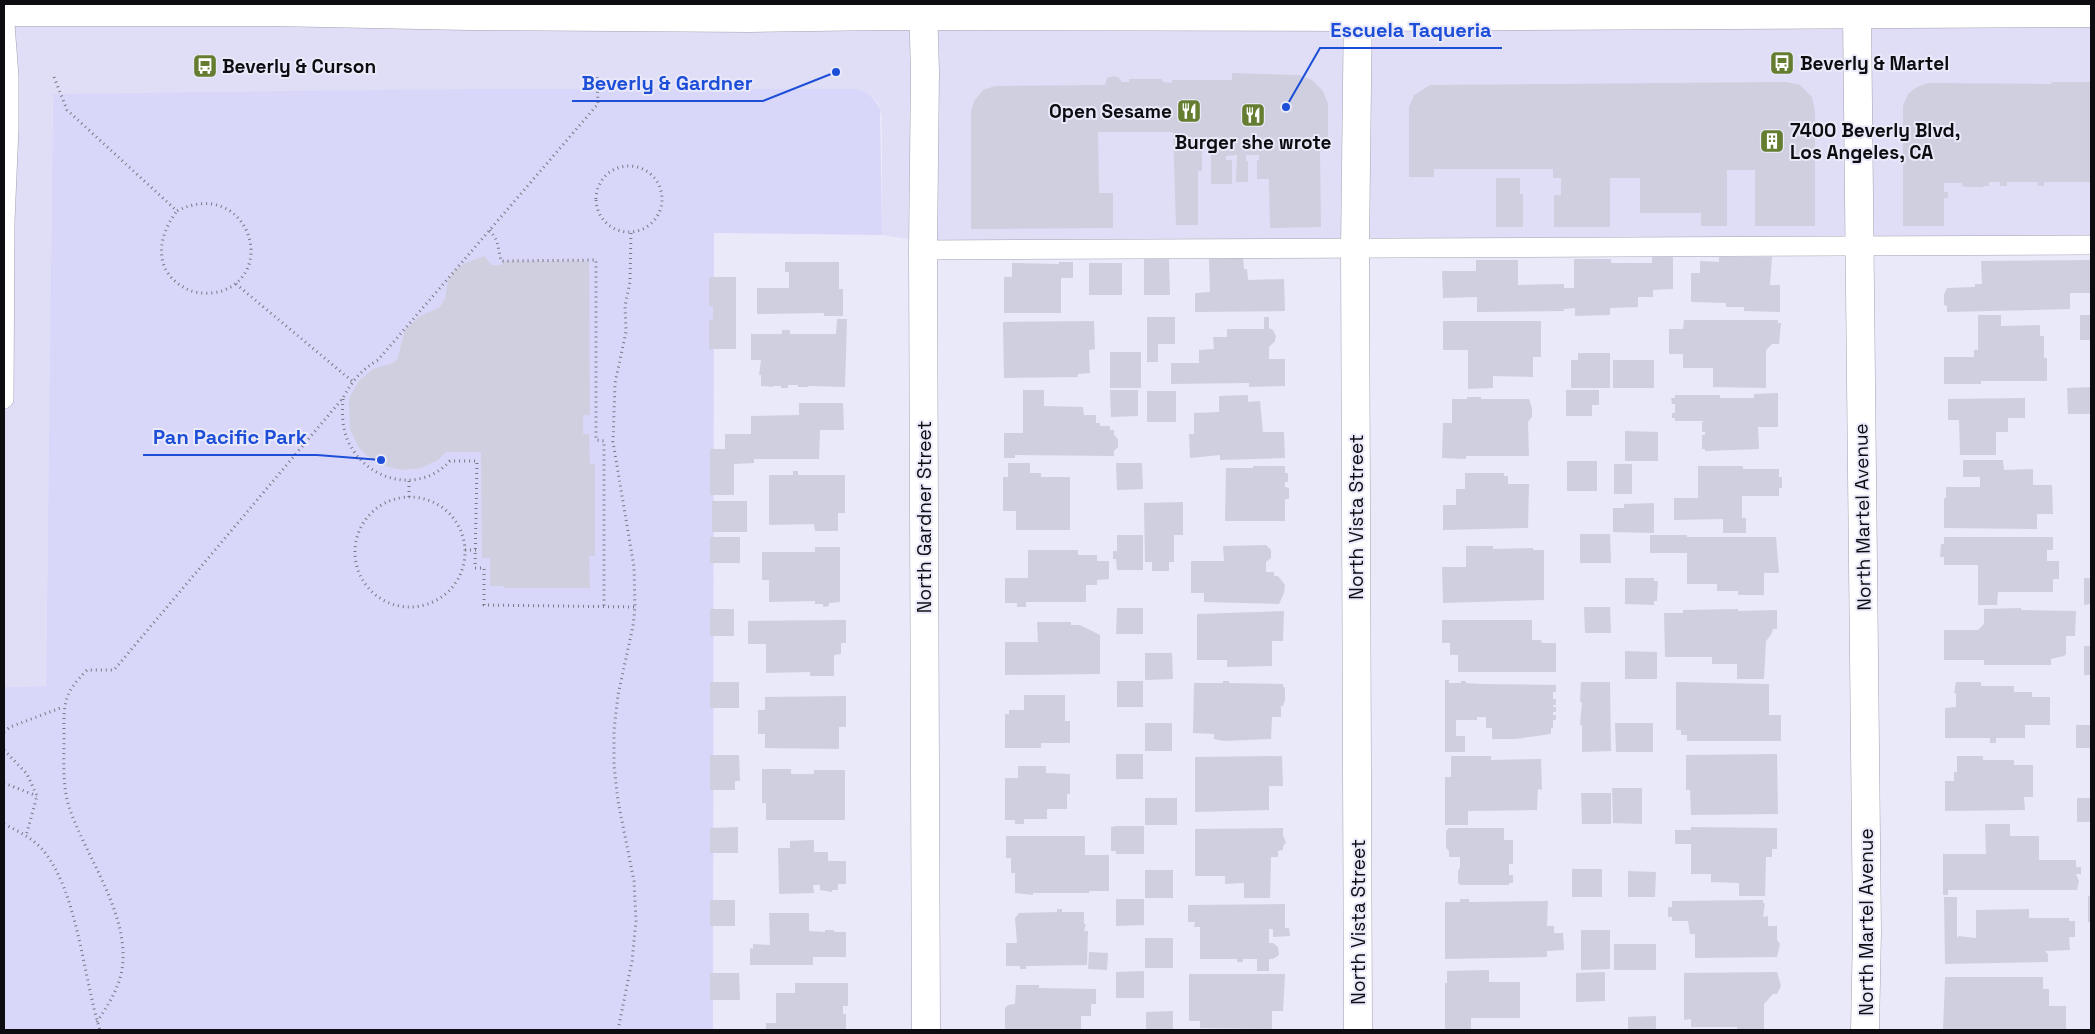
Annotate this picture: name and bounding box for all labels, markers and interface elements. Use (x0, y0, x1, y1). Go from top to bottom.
callout: Escuela Taqueria (1320, 13, 1502, 48)
text: Escuela Taqueria (1330, 17, 1492, 43)
bus stop icon: Beverly & Martel (1769, 50, 1795, 76)
place label: Beverly & Martel (1800, 51, 1949, 76)
bus stop icon: Beverly & Curson (192, 53, 218, 79)
place label: Beverly & Curson (222, 54, 376, 79)
callout: Beverly & Gardner (572, 66, 763, 101)
text: Beverly & Gardner (581, 70, 753, 96)
restaurant icon: Open Sesame (1176, 98, 1202, 124)
place label: Open Sesame (1049, 99, 1172, 124)
restaurant icon: Burger she wrote (1240, 102, 1266, 128)
place label: 7400 Beverly Blvd, Los Angeles, CA (1790, 118, 1960, 165)
building icon: 7400 Beverly Blvd, Los Angeles, CA (1759, 128, 1785, 154)
place label: Burger she wrote (1174, 130, 1332, 155)
callout: Pan Pacific Park (143, 420, 317, 455)
street label: North Gardner Street (912, 421, 937, 613)
street label: North Martel Avenue (1848, 423, 1877, 611)
text: Pan Pacific Park (153, 424, 307, 450)
street label: North Vista Street (1344, 434, 1369, 600)
street label: North Martel Avenue (1854, 828, 1879, 1016)
street label: North Vista Street (1346, 839, 1371, 1005)

